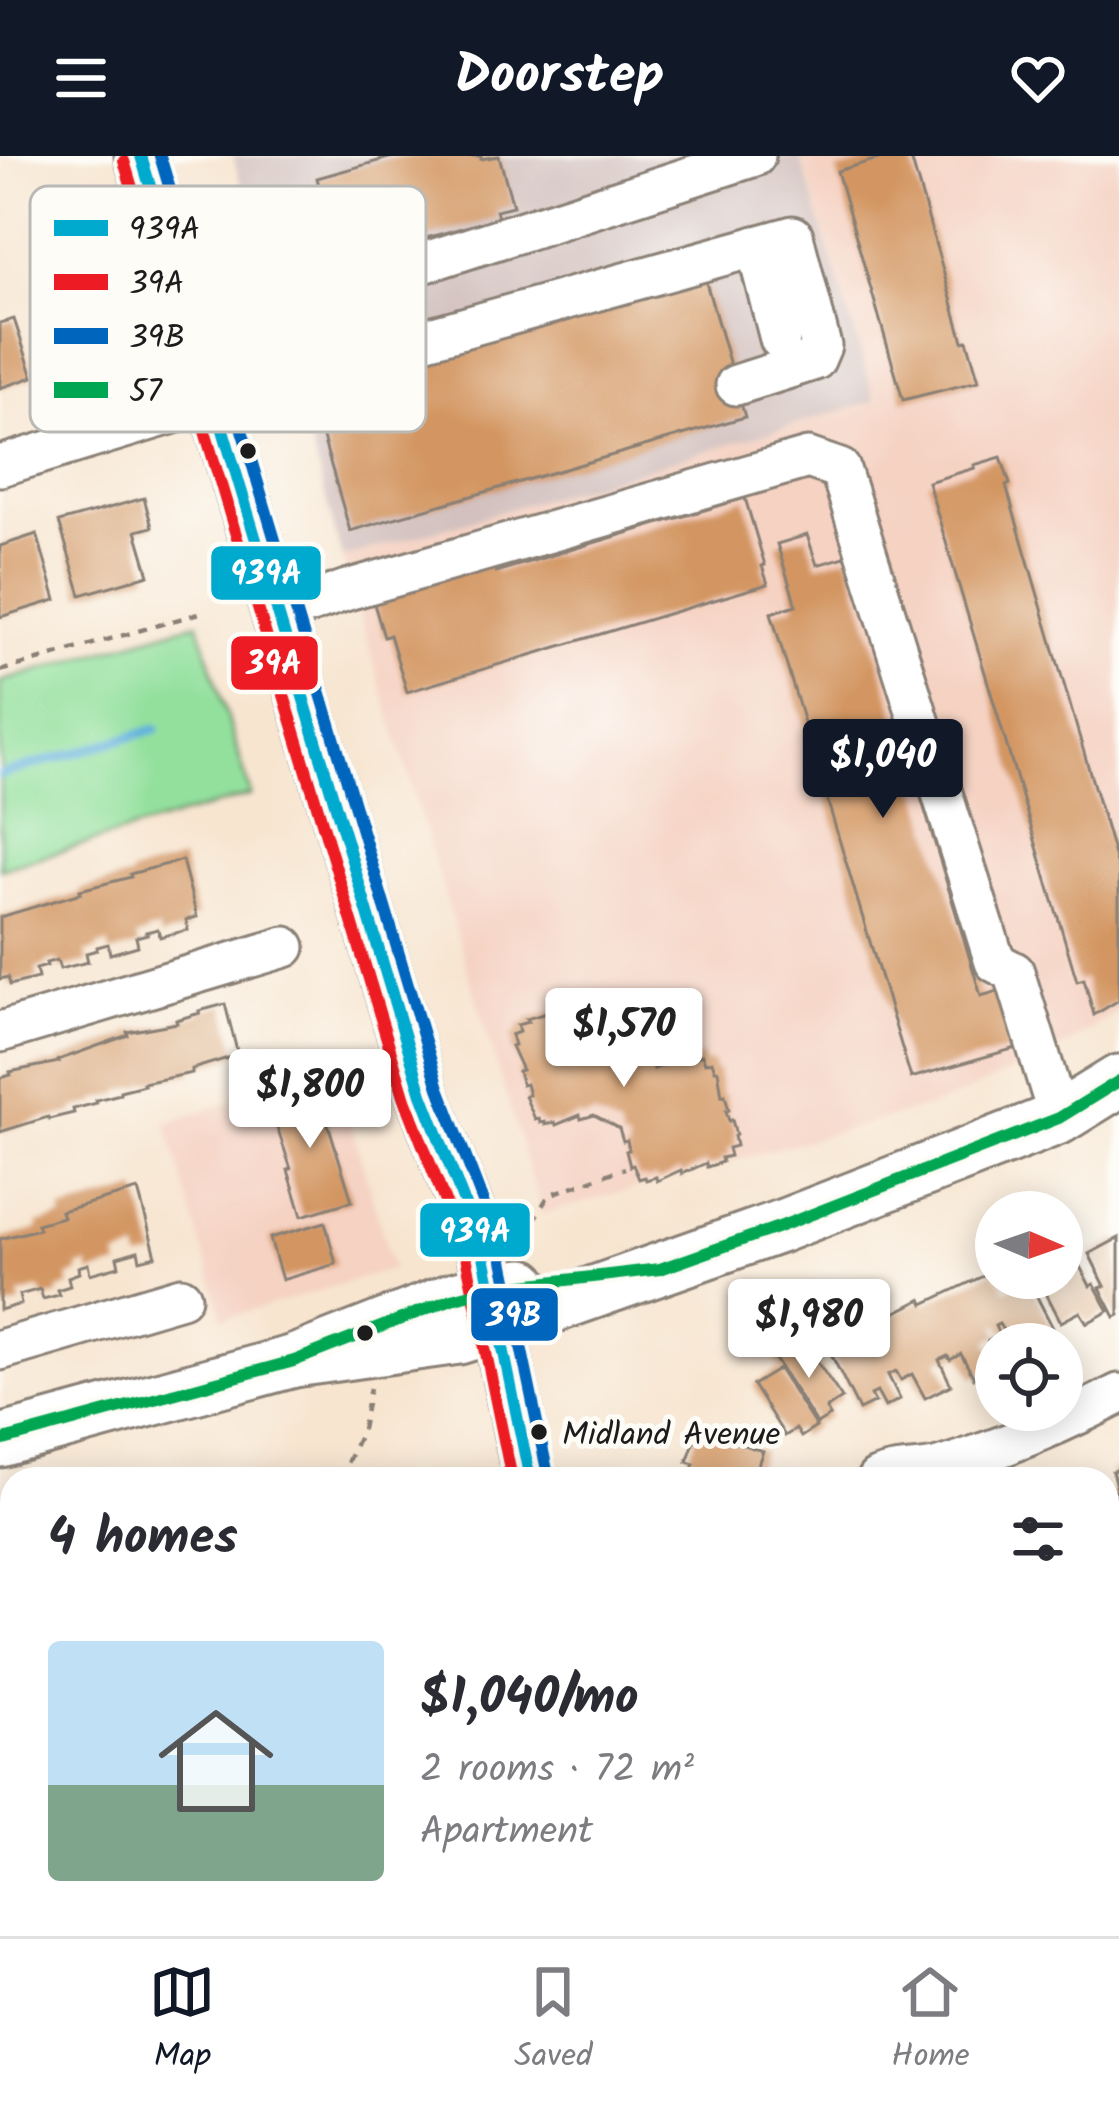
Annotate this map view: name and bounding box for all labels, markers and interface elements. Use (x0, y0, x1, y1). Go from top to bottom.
text: Doorstep (455, 35, 664, 121)
icon: menu (48, 45, 114, 111)
icon: heart (1005, 45, 1071, 111)
legend (30, 186, 426, 432)
text: 939A (129, 205, 200, 258)
text: 39A (129, 259, 184, 312)
text: 39B (129, 313, 185, 366)
text: 57 (129, 367, 164, 420)
unlabelled marker (237, 440, 259, 462)
line badge: 939A (209, 544, 323, 602)
text: 939A (230, 549, 302, 602)
line badge: 39A (229, 634, 320, 692)
text: 39A (245, 639, 302, 692)
pin: $1,040 (785, 719, 981, 821)
text: $1,040 (830, 727, 936, 789)
pin: $1,570 (526, 988, 722, 1090)
text: $1,570 (572, 996, 676, 1058)
pin: $1,800 (212, 1049, 408, 1151)
text: $1,800 (256, 1057, 364, 1119)
north arrow (975, 1191, 1083, 1299)
map controls (975, 1191, 1083, 1431)
line badge: 939A (418, 1201, 532, 1259)
text: 939A (439, 1207, 511, 1260)
pin: $1,980 (711, 1279, 907, 1381)
line badge: 39B (469, 1286, 560, 1343)
text: $1,980 (755, 1287, 863, 1349)
text: 39B (485, 1291, 542, 1344)
unlabelled marker (354, 1322, 376, 1344)
button: locate (975, 1323, 1083, 1431)
place label: Midland Avenue (562, 1410, 781, 1463)
marker: Midland Avenue (528, 1421, 550, 1443)
text: 4 homes (48, 1499, 238, 1580)
icon: filters (1005, 1506, 1071, 1572)
text: $1,040/mo (420, 1659, 639, 1740)
icon: home (144, 1689, 288, 1833)
text: 2 rooms · 72 m² (420, 1740, 694, 1802)
text: Apartment (420, 1802, 593, 1864)
tab: Map (149, 1959, 215, 2084)
tab: Saved (514, 1959, 593, 2084)
tab: Home (891, 1959, 970, 2084)

